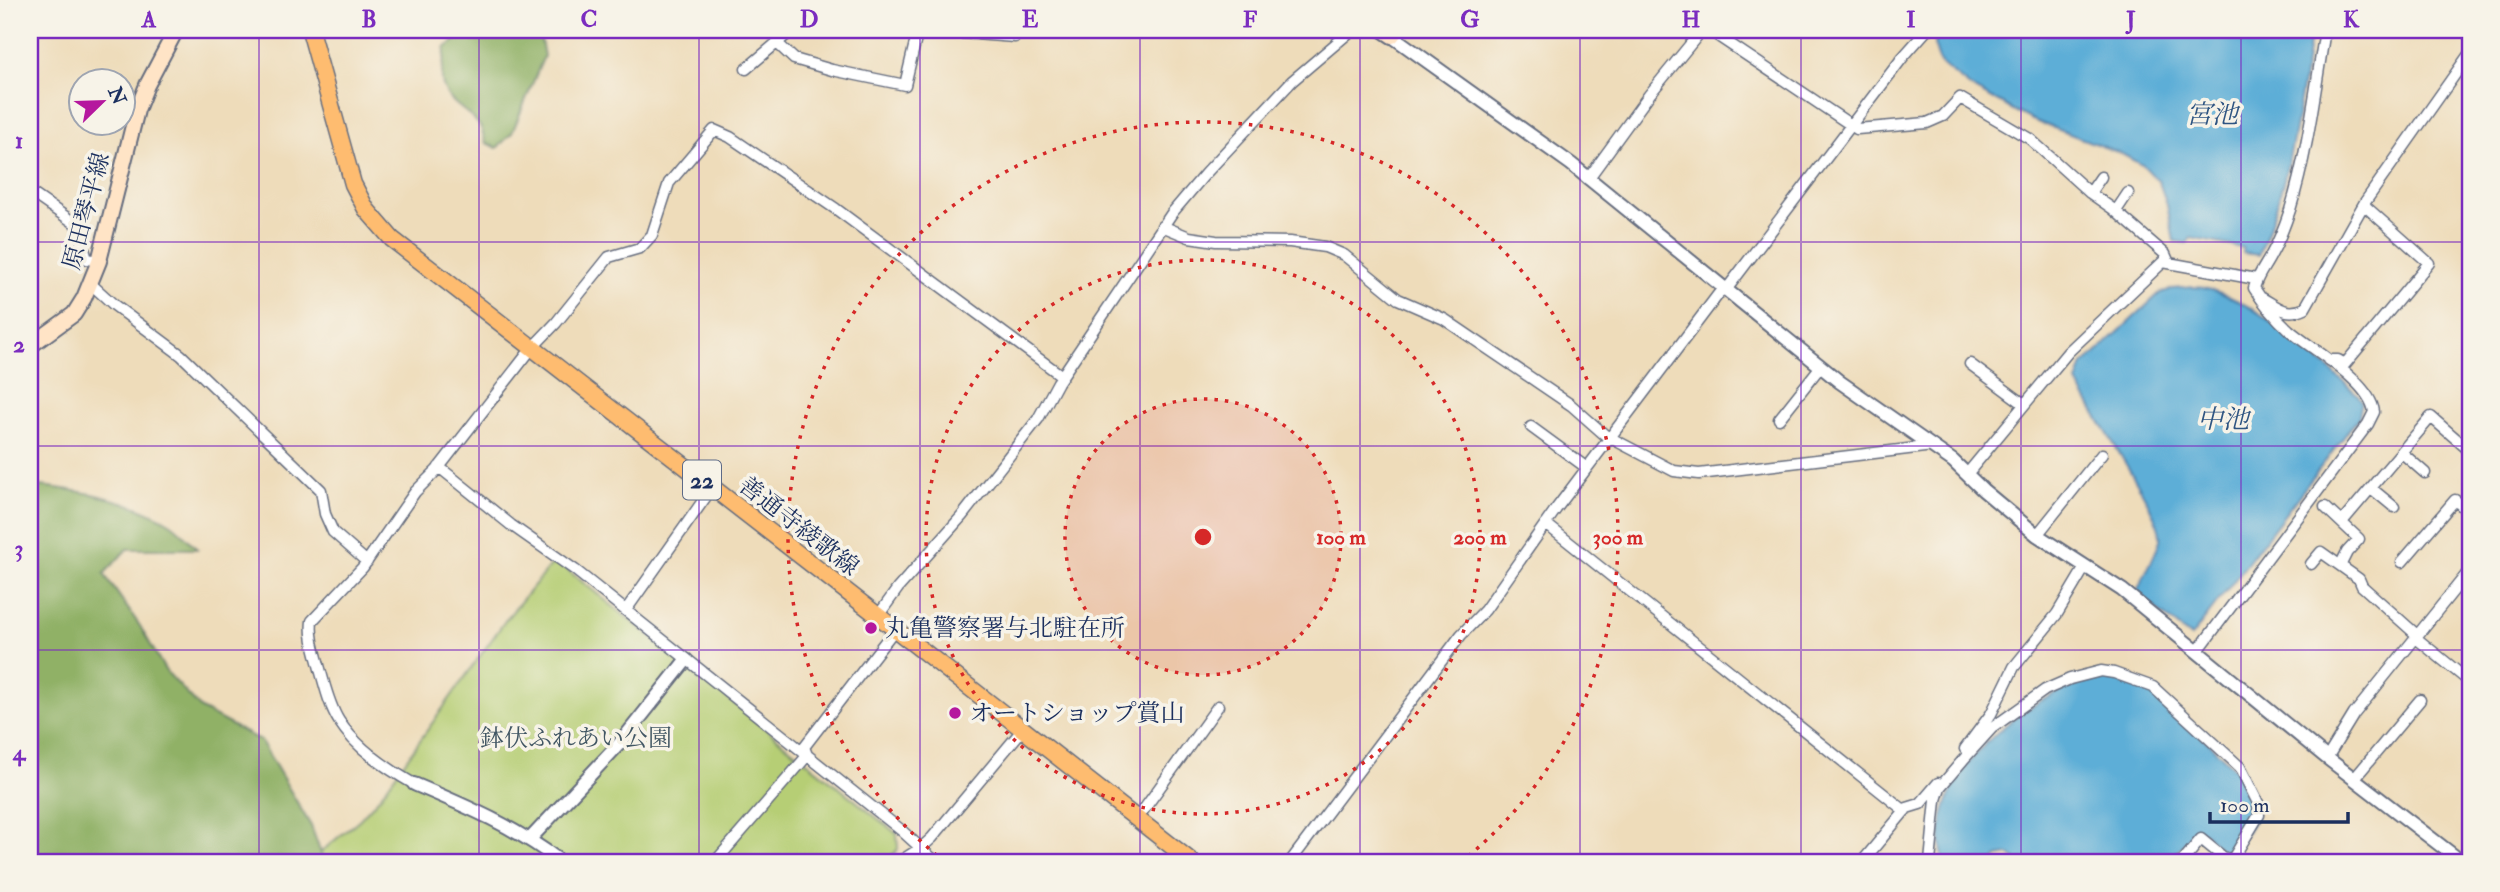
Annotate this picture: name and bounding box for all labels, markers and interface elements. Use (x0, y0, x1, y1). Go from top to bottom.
text: A (141, 5, 157, 34)
text: B (361, 5, 377, 34)
text: C (581, 5, 597, 34)
text: D (800, 5, 818, 34)
text: E (1022, 5, 1039, 34)
text: F (1243, 5, 1258, 34)
text: G (1460, 5, 1480, 34)
text: H (1682, 5, 1701, 34)
text: I (1906, 5, 1916, 34)
text: J (2125, 5, 2136, 35)
text: K (2343, 5, 2360, 34)
north arrow (66, 66, 136, 136)
text: N (102, 82, 131, 109)
water label: 宮池 (2186, 99, 2241, 131)
text: 1 (15, 126, 23, 155)
street label: 原田琴平線 (56, 149, 117, 273)
text: 2 (13, 330, 25, 359)
water label: 中池 (2197, 404, 2252, 436)
road number: 22 (683, 460, 721, 500)
street label: 善通寺綾歌線 (732, 470, 865, 583)
text: 100 m (1316, 524, 1367, 551)
text: 200 m (1454, 524, 1507, 551)
text: 300 m (1593, 524, 1644, 551)
centre of rings (1191, 525, 1215, 549)
text: 3 (15, 534, 23, 563)
place label: 丸亀警察署与北駐在所 (885, 613, 1125, 644)
marker: 丸亀警察署与北駐在所 (863, 620, 879, 636)
place label: オートショップ賞山 (969, 698, 1185, 729)
marker: オートショップ賞山 (947, 705, 963, 721)
park label: 鉢伏ふれあい公園 (480, 723, 672, 754)
text: 4 (12, 738, 27, 767)
scale bar (2210, 780, 2348, 824)
text: 100 m (2220, 792, 2270, 819)

